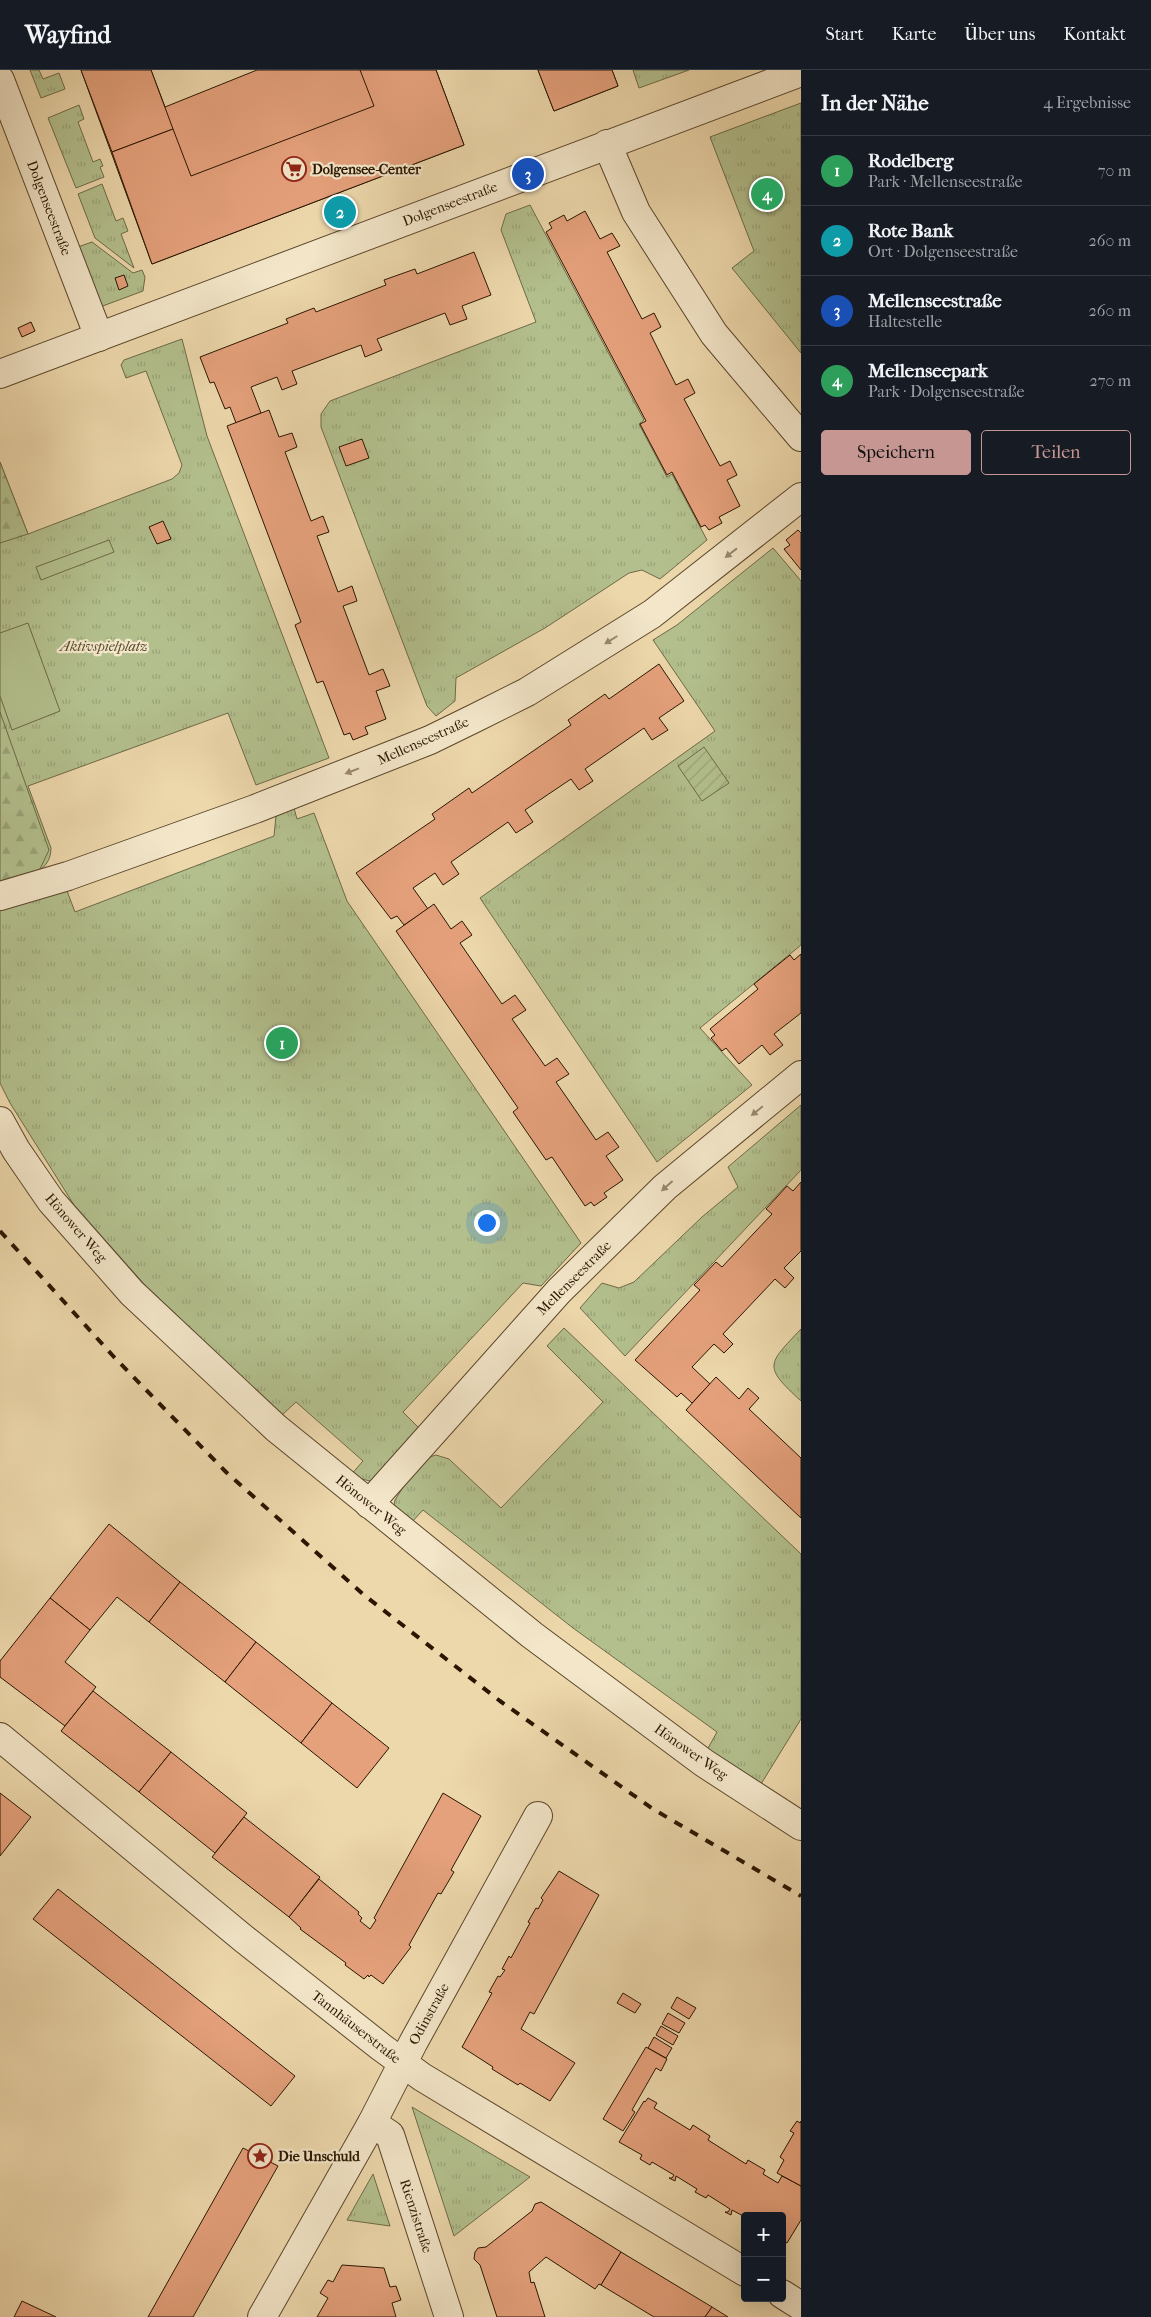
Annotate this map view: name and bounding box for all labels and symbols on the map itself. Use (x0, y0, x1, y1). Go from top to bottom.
pin: 3 (512, 155, 544, 193)
supermarket icon: Dolgensee-Center (281, 156, 307, 182)
street label: Dolgenseestraße (23, 158, 75, 258)
place label: Dolgensee-Center (312, 161, 422, 178)
pin: 4 (751, 175, 783, 213)
street label: Dolgenseestraße (400, 178, 500, 230)
pin: 2 (324, 193, 356, 231)
one-way arrow (725, 547, 738, 558)
one-way arrow (604, 635, 618, 645)
park label: Aktivspielplatz (58, 638, 148, 655)
street label: Mellenseestraße (375, 713, 471, 769)
one-way arrow (345, 767, 360, 775)
pin: 1 (266, 1024, 298, 1062)
one-way arrow (751, 1106, 764, 1117)
one-way arrow (661, 1180, 673, 1192)
street label: Hönower Weg (41, 1190, 111, 1266)
your location (474, 1210, 500, 1236)
street label: Mellenseestraße (533, 1237, 615, 1319)
street label: Hönower Weg (332, 1471, 410, 1539)
street label: Hönower Weg (651, 1720, 732, 1784)
street label: Odinstraße (405, 1980, 453, 2048)
street label: Tannhäuserstraße (308, 1987, 404, 2067)
place icon: Die Unschuld (247, 2143, 273, 2169)
place label: Die Unschuld (278, 2148, 361, 2165)
street label: Rienzistraße (396, 2177, 436, 2255)

